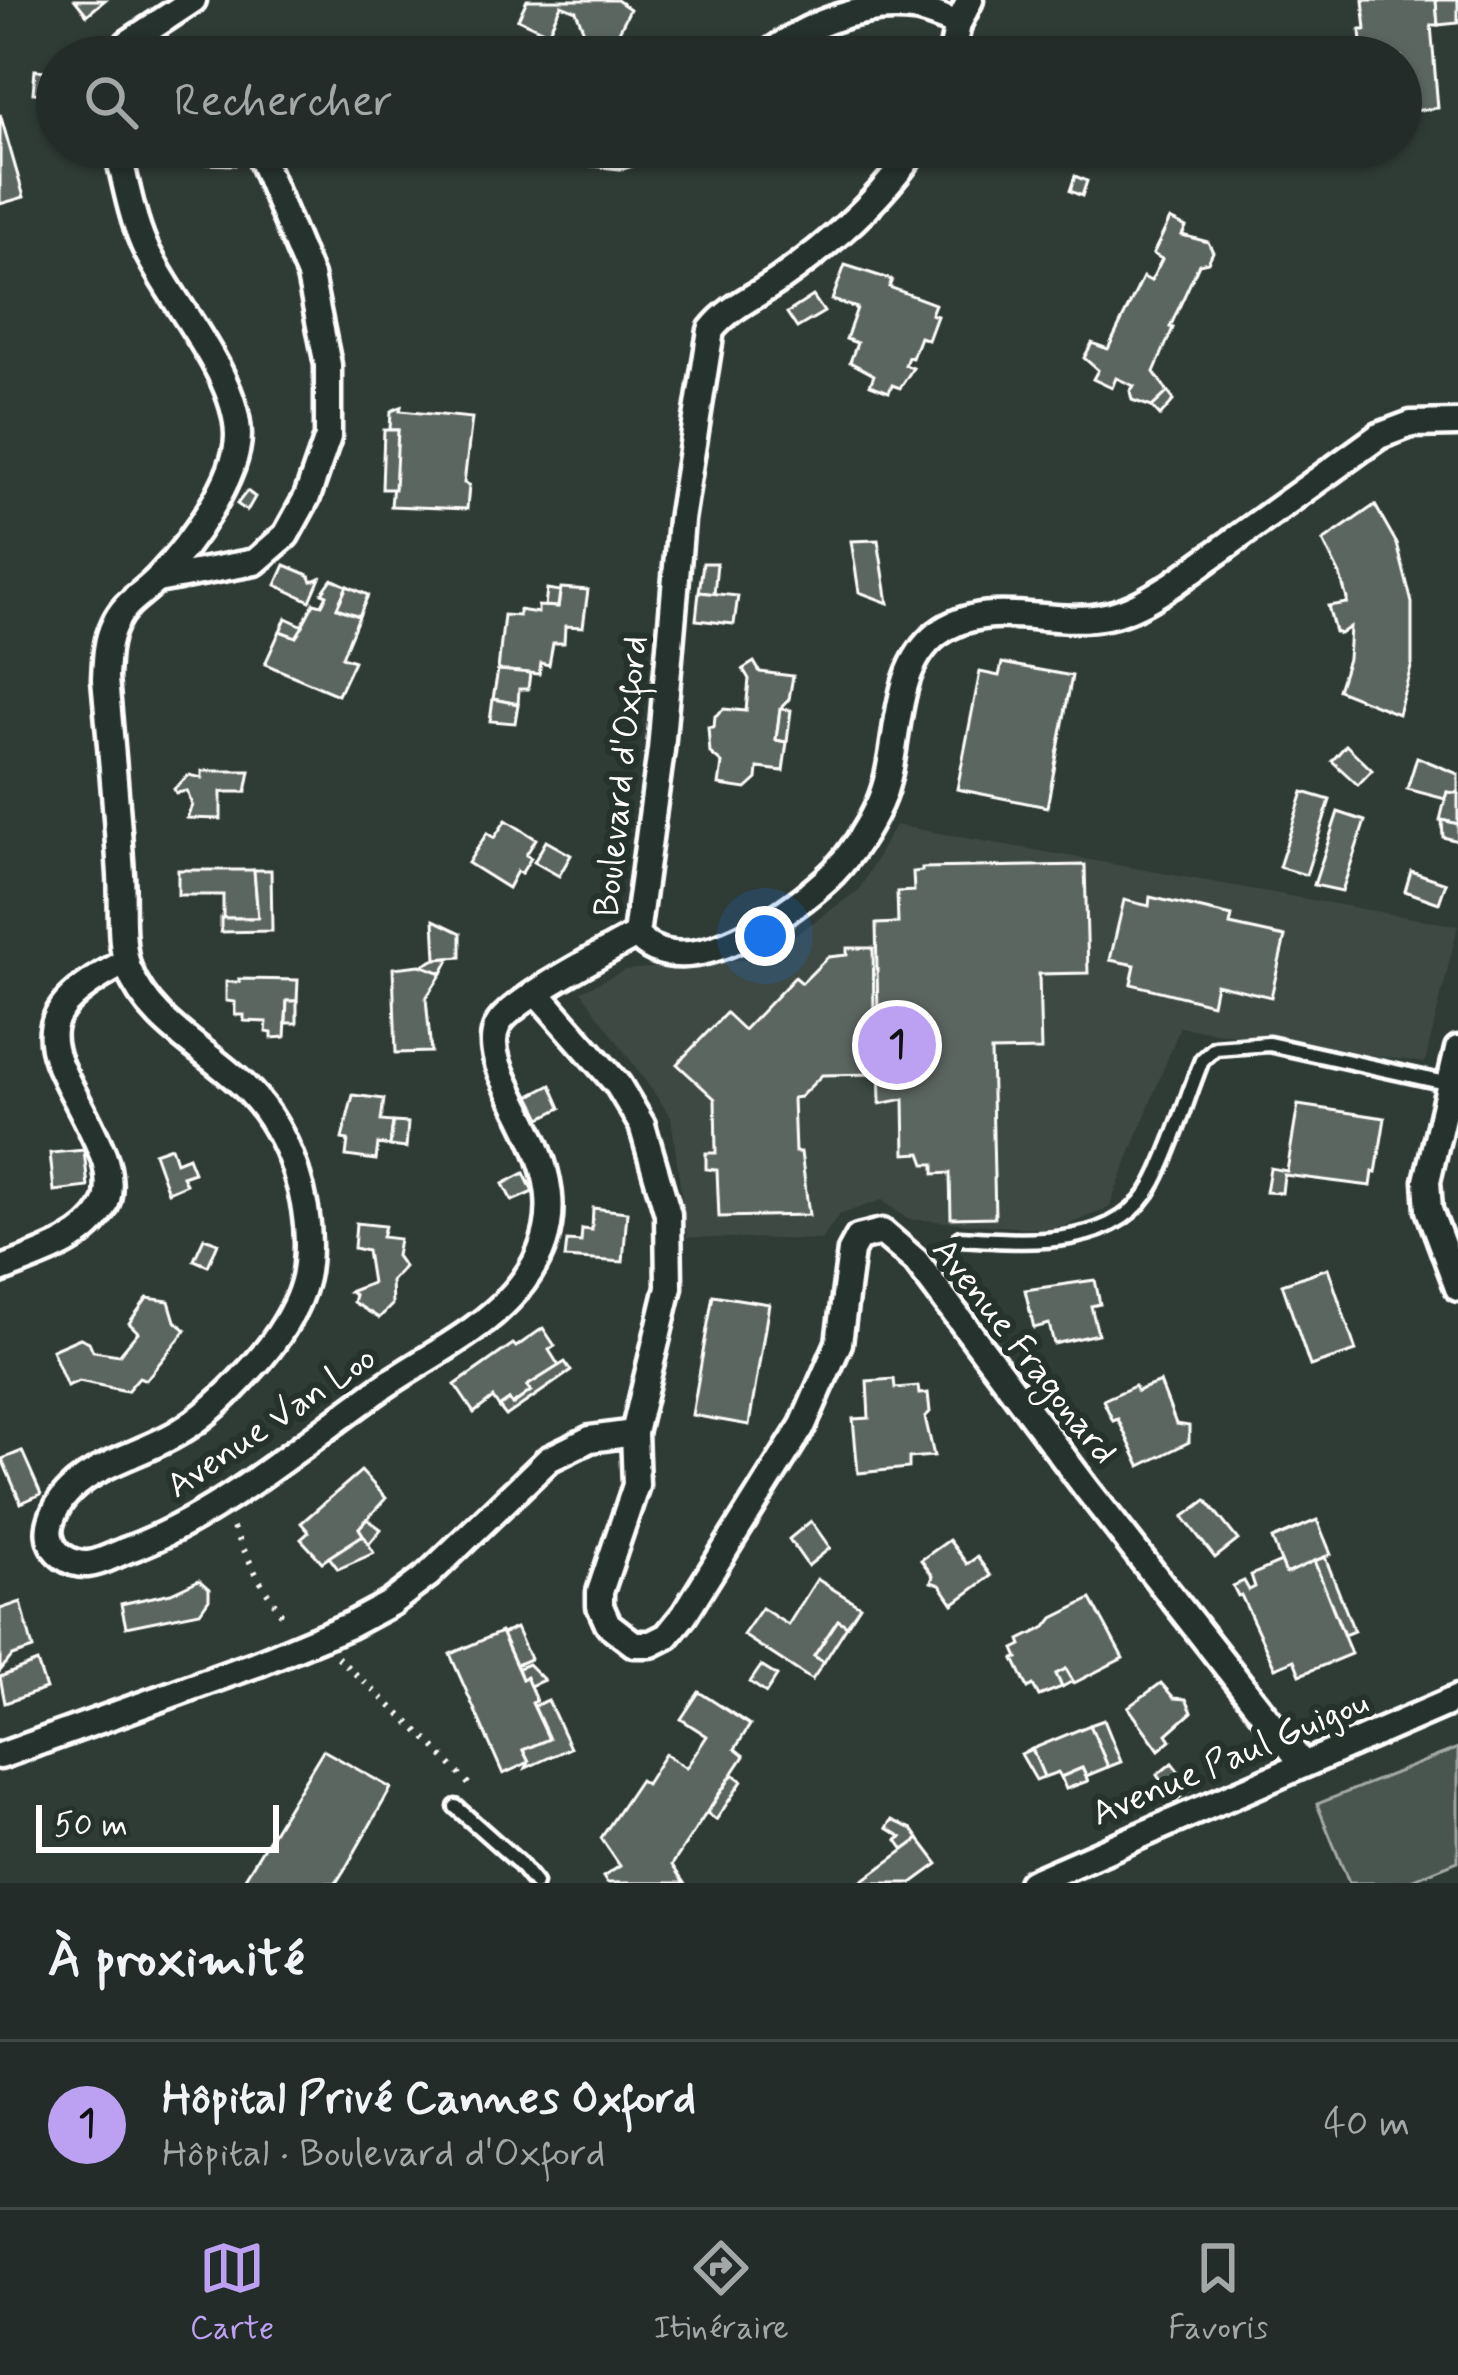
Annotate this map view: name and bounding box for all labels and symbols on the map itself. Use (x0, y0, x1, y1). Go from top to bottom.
street label: Boulevard d'Oxford (584, 633, 663, 919)
your location (735, 906, 795, 966)
pin: 1 (858, 1000, 936, 1090)
street label: Avenue Fragonard (918, 1229, 1126, 1476)
street label: Avenue Van Loo (158, 1335, 386, 1510)
street label: Avenue Paul Guigou (1085, 1680, 1376, 1839)
scale bar (36, 1799, 279, 1852)

